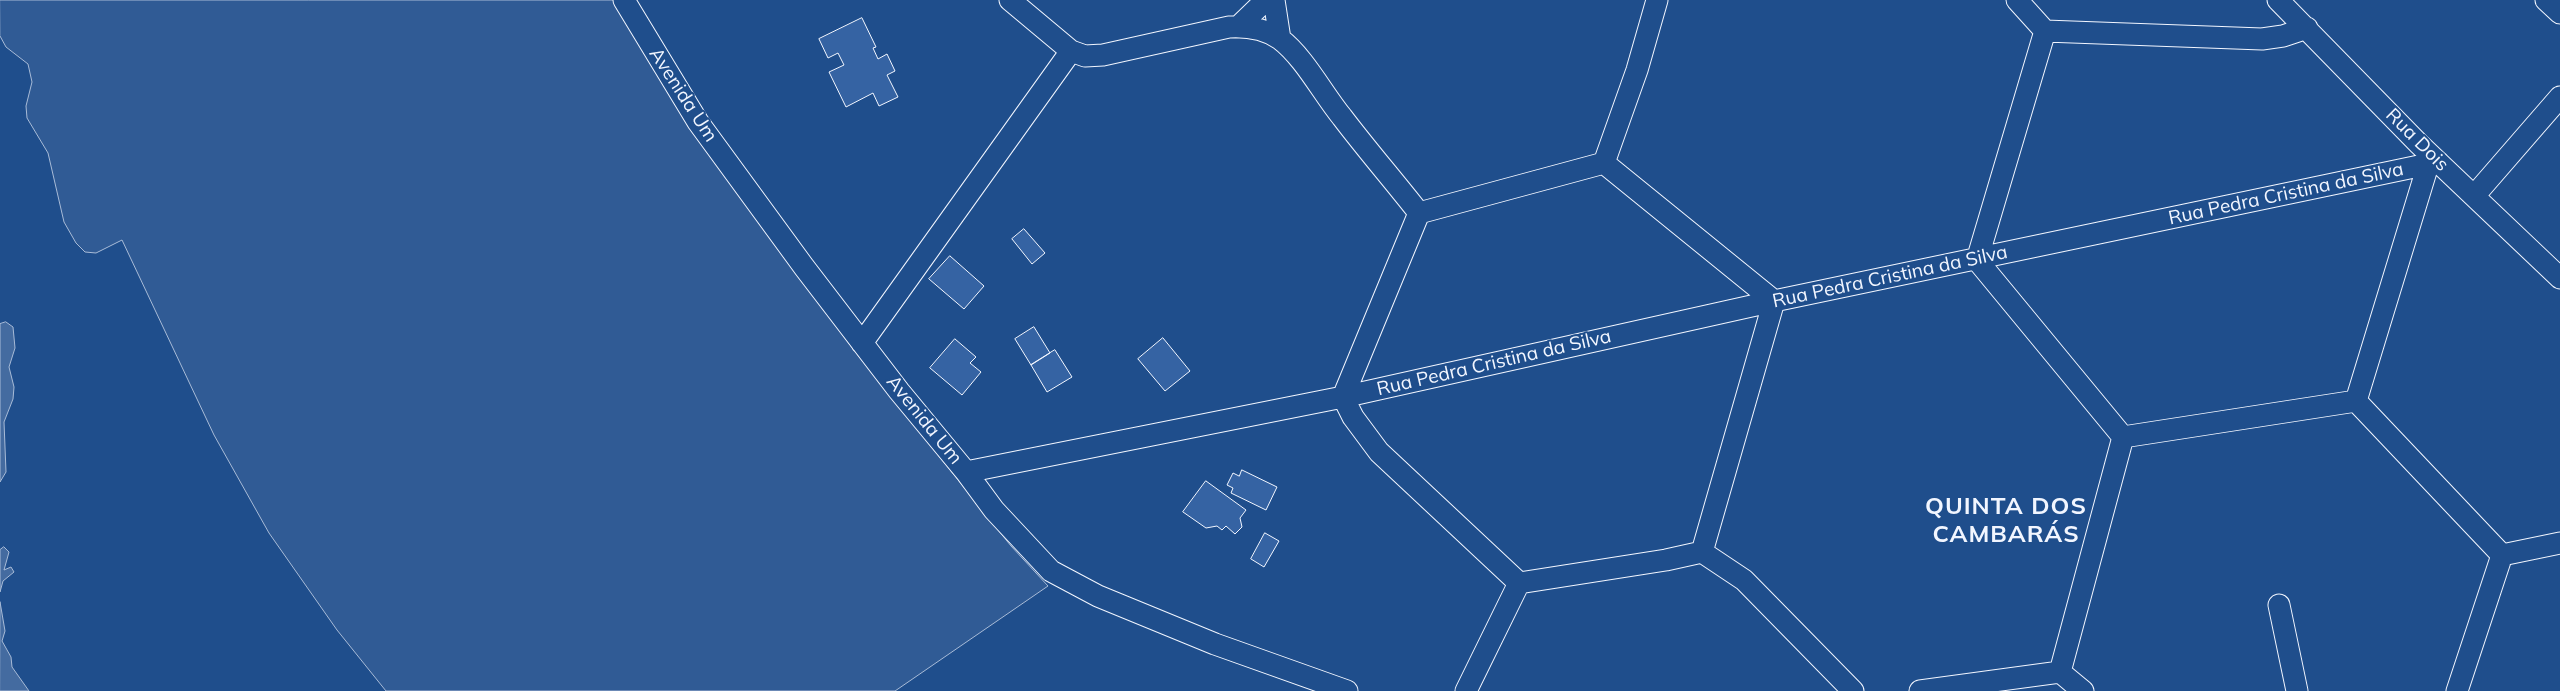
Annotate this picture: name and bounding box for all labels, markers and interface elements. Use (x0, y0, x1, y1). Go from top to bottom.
street label: Avenida Um (644, 44, 722, 146)
street label: Rua Dois (2381, 104, 2453, 176)
street label: Rua Pedra Cristina da Silva (2166, 158, 2406, 230)
street label: Rua Pedra Cristina da Silva (1770, 241, 2010, 313)
street label: Rua Pedra Cristina da Silva (1375, 325, 1613, 401)
street label: Avenida Um (881, 371, 967, 469)
district label: QUINTA DOS CAMBARÁS (1924, 493, 2088, 549)

